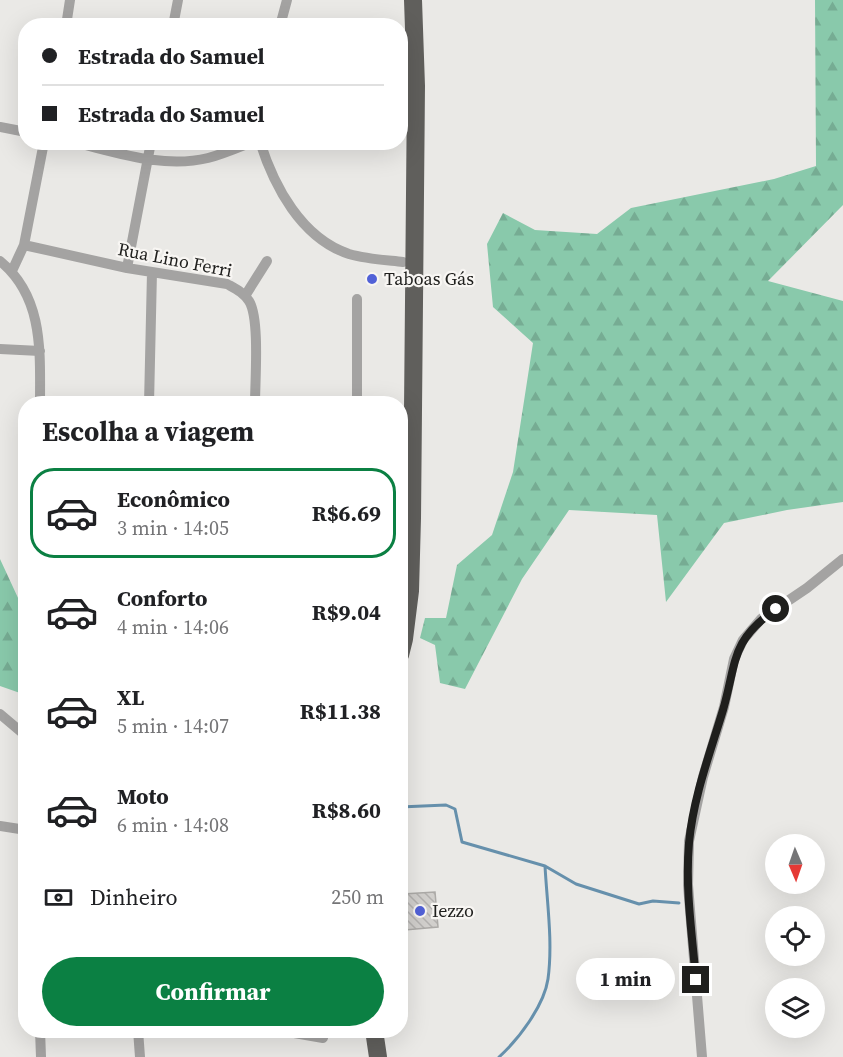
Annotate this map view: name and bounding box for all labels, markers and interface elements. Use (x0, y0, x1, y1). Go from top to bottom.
text: Estrada do Samuel (78, 41, 265, 71)
text: Estrada do Samuel (78, 99, 265, 129)
street label: Rua Lino Ferri (116, 236, 234, 283)
place label: Taboas Gás (384, 266, 474, 291)
marker: Taboas Gás (365, 272, 379, 286)
text: Escolha a viagem (42, 413, 254, 450)
text: Econômico (117, 484, 230, 514)
icon: car (45, 486, 99, 540)
text: R$6.69 (312, 498, 381, 528)
text: 3 min · 14:05 (117, 514, 229, 542)
text: Conforto (117, 583, 207, 613)
icon: car (45, 585, 99, 639)
route start (762, 595, 789, 622)
text: R$9.04 (312, 597, 381, 627)
text: 4 min · 14:06 (117, 613, 229, 641)
text: XL (117, 682, 144, 712)
icon: car (45, 684, 99, 738)
text: R$11.38 (300, 696, 381, 726)
text: 5 min · 14:07 (117, 712, 229, 740)
text: Moto (117, 781, 169, 811)
icon: car (45, 783, 99, 837)
text: R$8.60 (312, 795, 381, 825)
text: 6 min · 14:08 (117, 811, 229, 839)
north arrow (765, 834, 825, 894)
map controls (765, 834, 825, 1038)
icon: cash (42, 881, 75, 914)
text: Dinheiro (90, 882, 178, 912)
text: 250 m (331, 883, 384, 911)
place label: Iezzo (432, 898, 474, 923)
marker: Iezzo (413, 904, 427, 918)
button: locate (765, 906, 825, 966)
button: Confirmar (42, 957, 384, 1026)
callout: 1 min (576, 959, 675, 1001)
text: 1 min (600, 965, 651, 993)
route end (682, 966, 709, 993)
button: layers (765, 978, 825, 1038)

